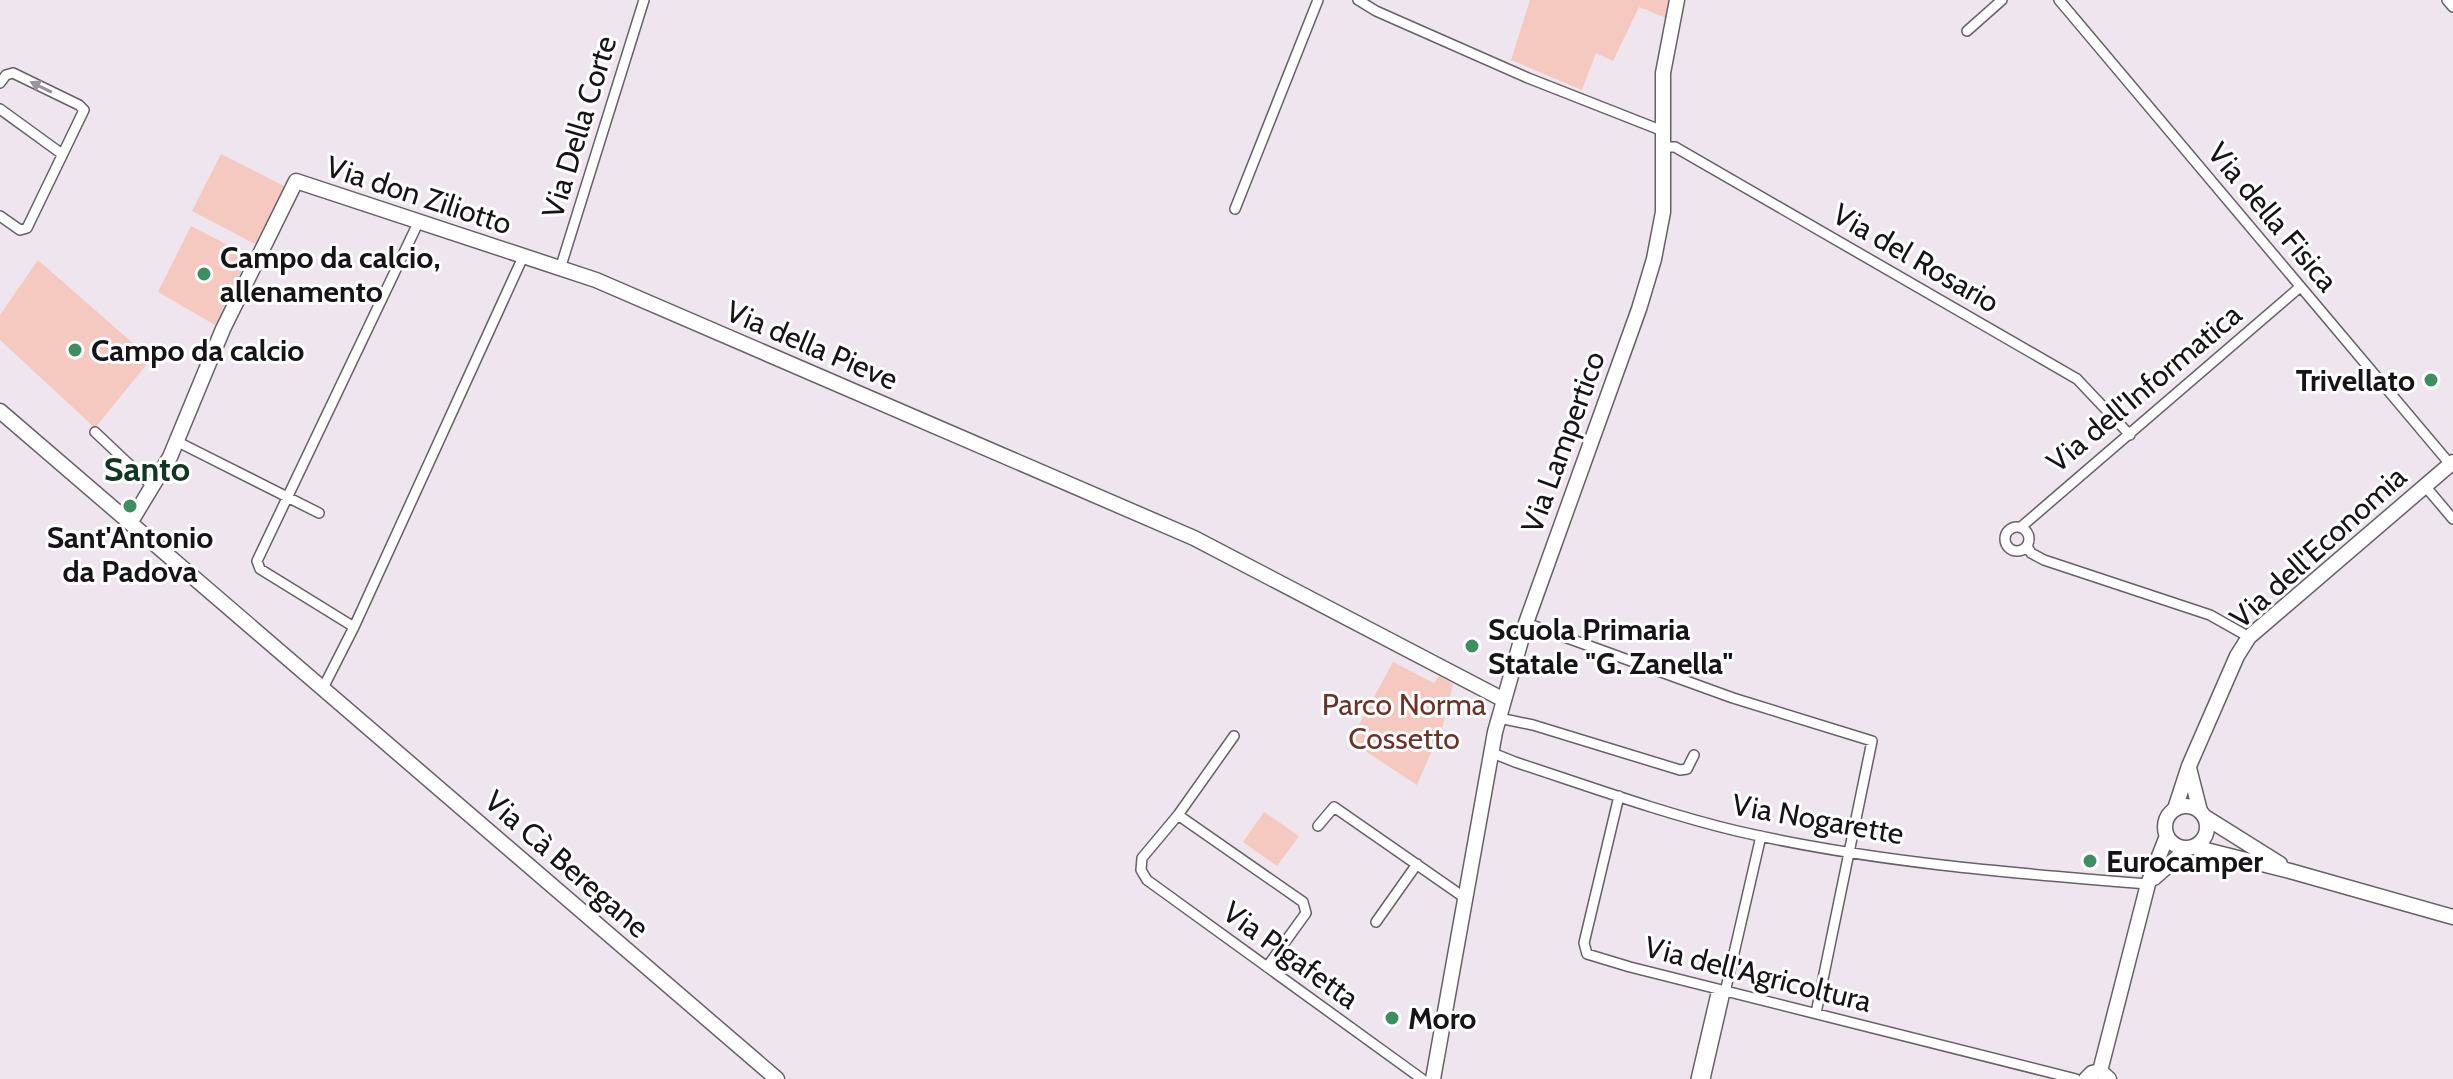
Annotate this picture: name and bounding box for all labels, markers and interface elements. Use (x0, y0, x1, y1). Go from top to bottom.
street label: Via Della Corte (534, 31, 624, 223)
one-way arrow (30, 80, 53, 94)
street label: Via della Fisica (2200, 135, 2346, 299)
street label: Via don Ziliotto (322, 148, 516, 242)
street label: Via del Rosario (1826, 195, 2006, 321)
place label: Campo da calcio, allenamento (220, 239, 440, 310)
marker: Campo da calcio, allenamento (195, 265, 213, 283)
street label: Via della Pieve (721, 292, 903, 398)
street label: Via dell'Informatica (2039, 295, 2249, 480)
place label: Campo da calcio (91, 332, 304, 369)
marker: Campo da calcio (66, 341, 84, 359)
street label: Via Lampertico (1513, 346, 1613, 538)
place label: Trivellato (2296, 362, 2415, 399)
marker: Trivellato (2422, 371, 2440, 389)
district label: Santo (104, 448, 190, 490)
street label: Via dell'Economia (2222, 458, 2414, 636)
marker: Sant'Antonio da Padova (121, 497, 139, 515)
place label: Sant'Antonio da Padova (47, 519, 213, 590)
place label: Scuola Primaria Statale "G. Zanella" (1488, 611, 1733, 682)
marker: Scuola Primaria Statale "G. Zanella" (1463, 637, 1481, 655)
park label: Parco Norma Cossetto (1322, 686, 1487, 757)
street label: Via Cà Beregane (477, 782, 657, 946)
street label: Via Nogarette (1729, 786, 1907, 852)
place label: Eurocamper (2106, 843, 2263, 880)
marker: Eurocamper (2081, 852, 2099, 870)
street label: Via Pigafetta (1216, 893, 1367, 1017)
street label: Via dell'Agricoltura (1641, 928, 1876, 1020)
place label: Moro (1408, 1000, 1476, 1037)
marker: Moro (1383, 1009, 1401, 1027)

